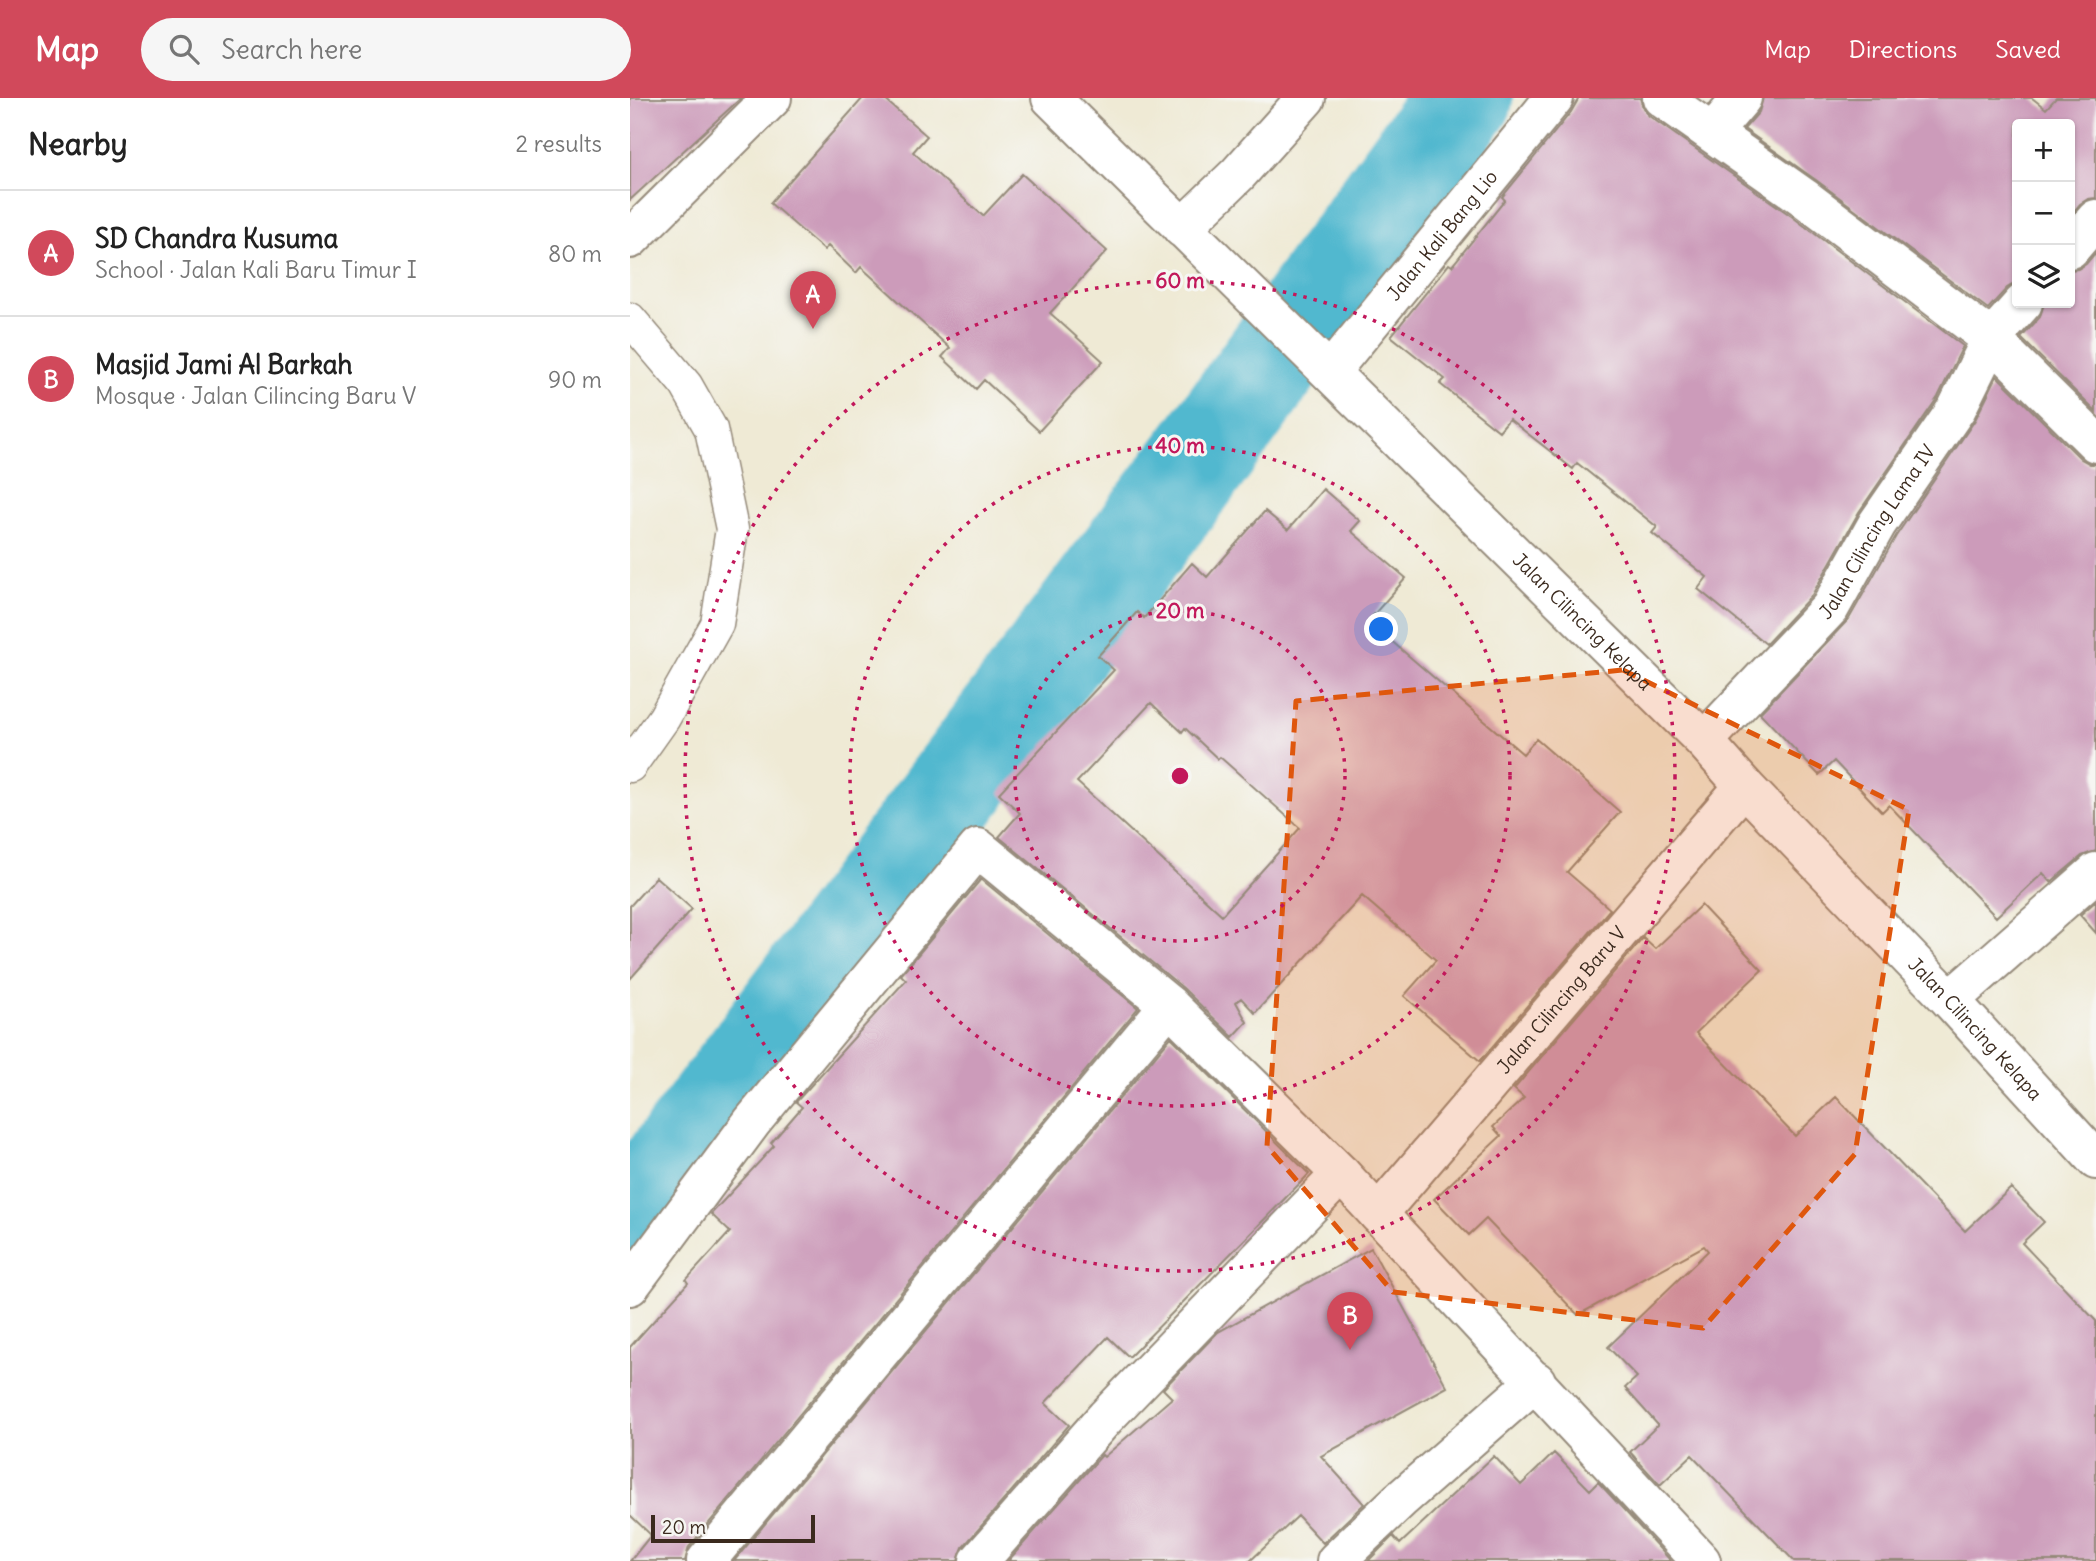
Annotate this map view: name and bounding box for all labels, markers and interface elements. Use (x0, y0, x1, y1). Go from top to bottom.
search box (141, 18, 631, 81)
text: Map (35, 28, 99, 70)
icon: search (165, 30, 203, 68)
text: Search here (221, 33, 362, 66)
text: Map (1764, 34, 1811, 64)
text: Directions (1849, 34, 1957, 64)
text: Saved (1995, 34, 2061, 64)
map controls (2012, 119, 2075, 308)
button: + (2012, 119, 2075, 182)
text: Nearby (28, 125, 128, 163)
text: 2 results (516, 129, 602, 158)
street label: Jalan Kali Bang Lio (1382, 165, 1502, 305)
button: − (2012, 182, 2075, 245)
text: SD Chandra Kusuma (95, 222, 338, 255)
text: A (44, 239, 58, 268)
text: 80 m (548, 239, 602, 268)
button: layers (2012, 245, 2075, 308)
text: School · Jalan Kali Baru Timur I (95, 255, 417, 284)
text: 60 m (1155, 267, 1205, 294)
pin: A (790, 271, 836, 329)
text: Masjid Jami Al Barkah (95, 348, 353, 381)
text: B (43, 365, 59, 394)
text: 90 m (548, 365, 602, 394)
text: Mosque · Jalan Cilincing Baru V (95, 381, 416, 410)
text: 40 m (1155, 432, 1205, 459)
street label: Jalan Cilincing Lama IV (1814, 440, 1940, 624)
street label: Jalan Cilincing Kelapa (1508, 548, 1657, 695)
text: 20 m (1156, 597, 1205, 624)
your location (1364, 612, 1398, 646)
centre of rings (1168, 764, 1192, 788)
street label: Jalan Cilincing Baru V (1492, 921, 1631, 1078)
street label: Jalan Cilincing Kelapa (1903, 952, 2047, 1105)
pin: B (1327, 1292, 1373, 1350)
scale bar (651, 1512, 816, 1544)
text: 20 m (662, 1515, 706, 1539)

